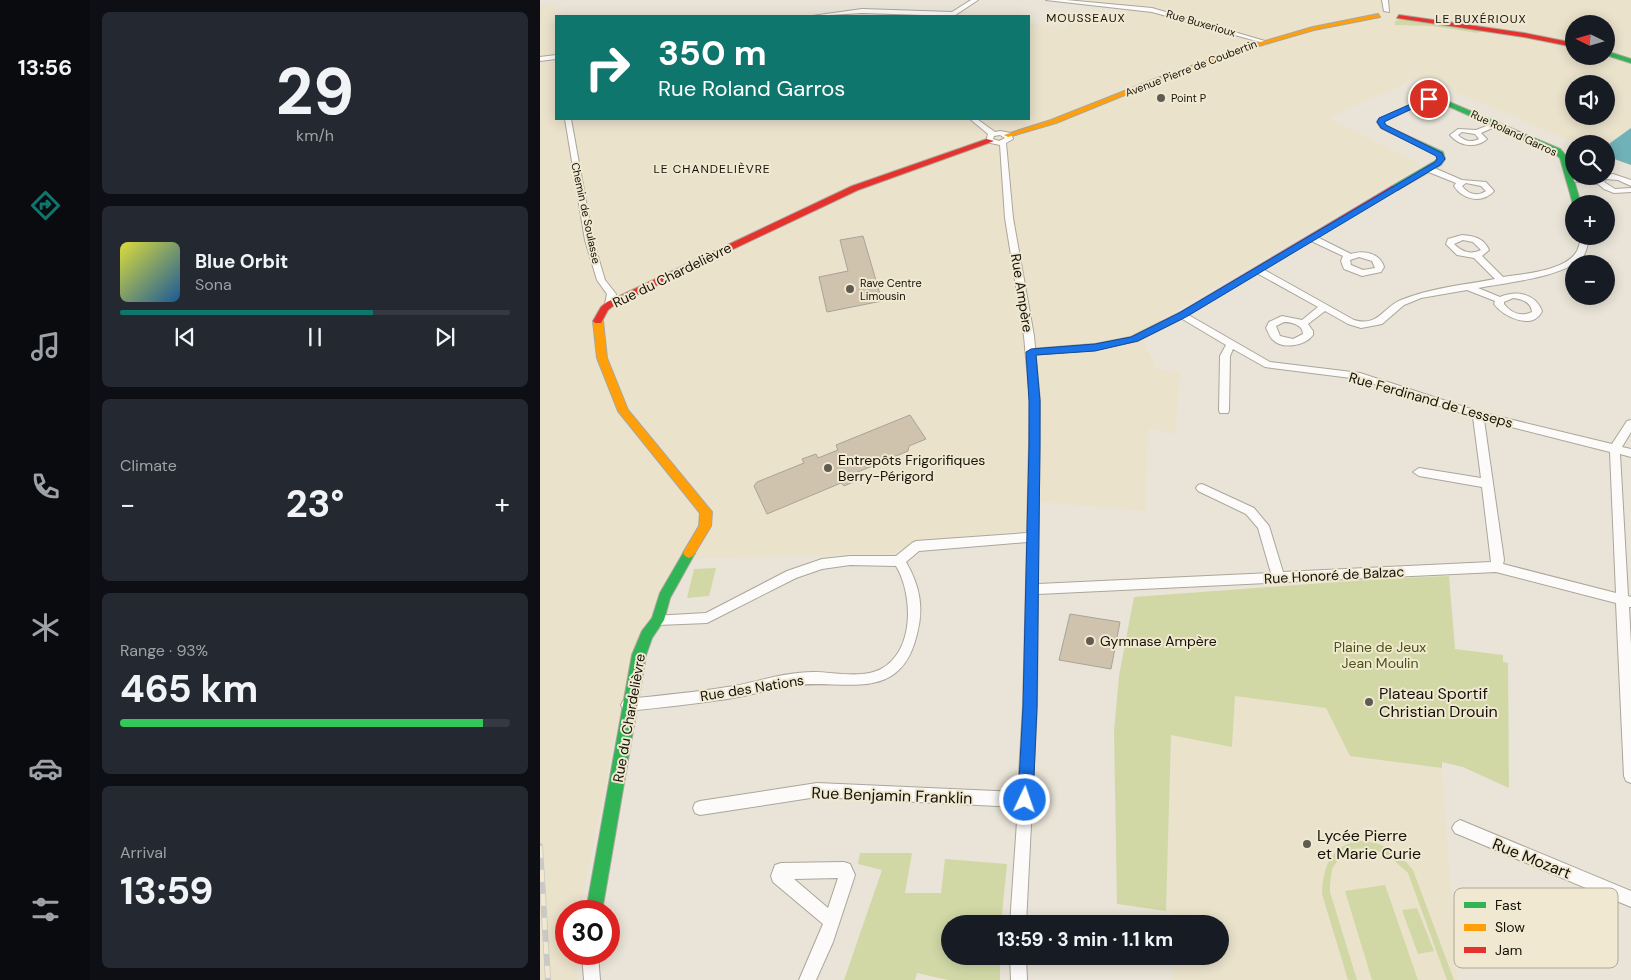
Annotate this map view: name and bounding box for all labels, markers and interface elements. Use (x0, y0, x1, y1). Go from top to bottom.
street label: Rue Buxerioux (1165, 6, 1238, 40)
district label: MOUSSEAUX (1046, 10, 1126, 26)
district label: LE BUXÉRIOUX (1435, 11, 1527, 27)
north arrow (1565, 15, 1615, 65)
map controls (1565, 15, 1615, 305)
text: 350 m (658, 30, 767, 76)
icon: right (575, 35, 640, 100)
street label: Avenue Pierre de Coubertin (1123, 36, 1259, 100)
text: 29 (276, 50, 354, 134)
text: 13:56 (18, 53, 72, 82)
text: Rue Roland Garros (658, 74, 845, 103)
button: sound (1565, 75, 1615, 125)
pin (1408, 78, 1450, 120)
icon: arrive (1415, 85, 1443, 113)
place label: Point P (1171, 91, 1206, 105)
marker: Point P (1155, 92, 1167, 104)
street label: Rue Roland Garros (1469, 107, 1559, 159)
text: km/h (296, 125, 334, 146)
button: search (1565, 135, 1615, 185)
street label: Chemin de Soulasse (568, 161, 604, 265)
district label: LE CHANDELIÈVRE (653, 161, 771, 177)
icon: directions (28, 188, 63, 223)
button: + (1565, 195, 1615, 245)
street label: Rue du Chardelièvre (609, 238, 735, 312)
text: Blue Orbit (195, 249, 288, 274)
street label: Rue Ampère (1007, 252, 1037, 334)
button: − (1565, 255, 1615, 305)
text: Sona (195, 274, 232, 295)
place label: Rave Centre Limousin (860, 276, 922, 303)
marker: Rave Centre Limousin (844, 283, 856, 295)
icon: previous (171, 323, 199, 351)
icon: pause (301, 323, 329, 351)
icon: next (431, 323, 459, 351)
icon: music (28, 329, 63, 364)
street label: Rue Ferdinand de Lesseps (1347, 368, 1515, 432)
place label: Entrepôts Frigorifiques Berry-Périgord (838, 451, 985, 485)
text: Climate (120, 455, 177, 476)
marker: Entrepôts Frigorifiques Berry-Périgord (822, 462, 834, 474)
icon: phone (28, 469, 63, 504)
text: 23° (286, 479, 344, 529)
text: − (120, 486, 135, 523)
text: + (495, 486, 510, 523)
street label: Rue Honoré de Balzac (1263, 562, 1405, 588)
icon: climate (28, 610, 63, 645)
place label: Gymnase Ampère (1100, 632, 1217, 650)
marker: Gymnase Ampère (1084, 635, 1096, 647)
park label: Plaine de Jeux Jean Moulin (1334, 638, 1426, 672)
text: Range · 93% (120, 640, 208, 661)
street label: Rue du Chardelièvre (609, 652, 649, 784)
text: 465 km (120, 664, 258, 714)
street label: Rue des Nations (699, 671, 805, 705)
place label: Plateau Sportif Christian Drouin (1379, 683, 1498, 722)
marker: Plateau Sportif Christian Drouin (1363, 696, 1375, 708)
icon: car (28, 751, 63, 786)
position arrow (998, 773, 1050, 825)
street label: Rue Benjamin Franklin (811, 782, 973, 809)
place label: Lycée Pierre et Marie Curie (1317, 825, 1421, 864)
street label: Rue Mozart (1489, 833, 1574, 884)
marker: Lycée Pierre et Marie Curie (1301, 838, 1313, 850)
text: Arrival (120, 842, 167, 863)
text: 13:59 (120, 866, 213, 916)
legend (1454, 888, 1618, 968)
icon: filters (28, 892, 63, 927)
text: Fast (1495, 896, 1522, 914)
speed limit sign: 30 (555, 900, 620, 965)
text: Slow (1495, 918, 1525, 936)
text: 13:59 · 3 min · 1.1 km (997, 927, 1173, 952)
text: Jam (1495, 941, 1522, 959)

